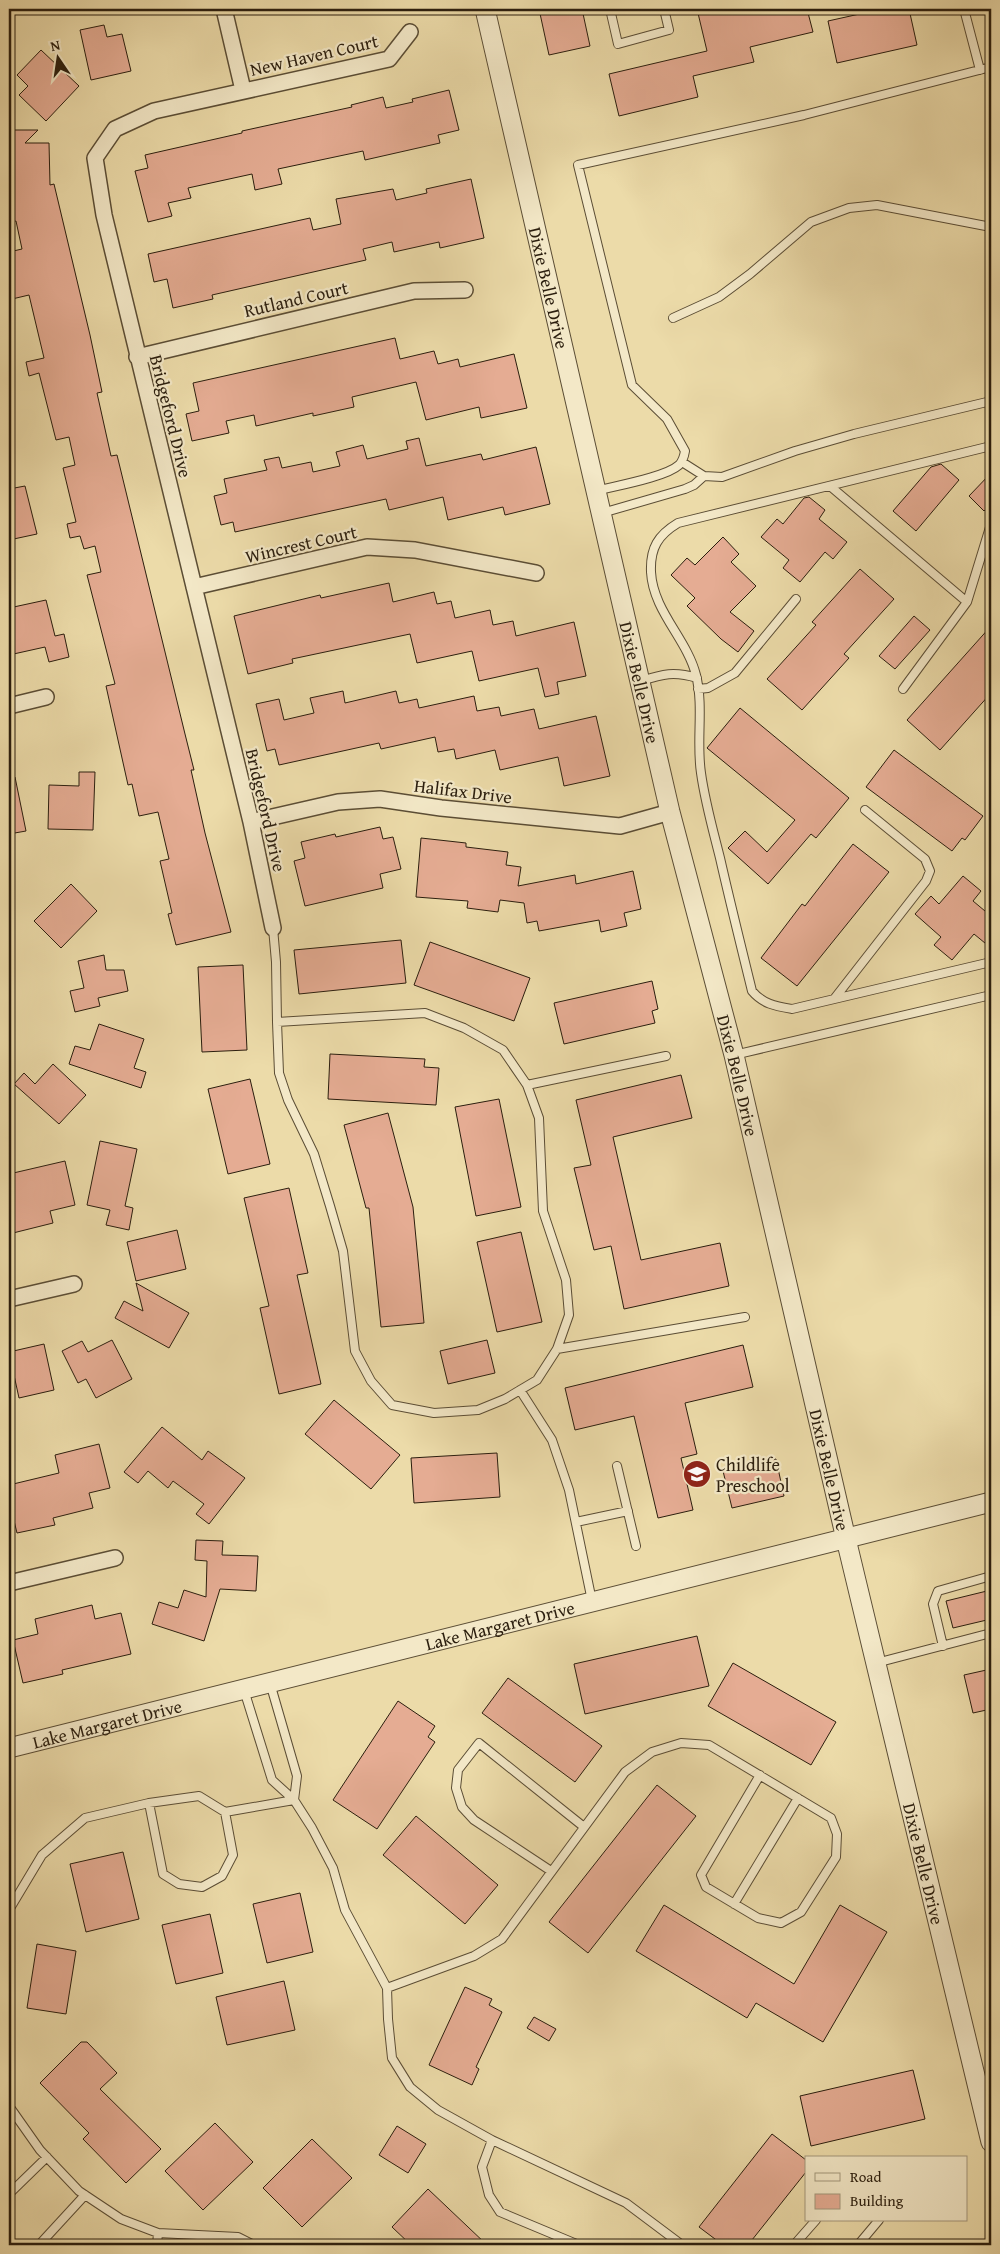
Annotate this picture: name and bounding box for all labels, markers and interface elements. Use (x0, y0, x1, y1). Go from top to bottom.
street label: New Haven Court (247, 27, 381, 83)
north arrow (32, 32, 82, 82)
text: N (48, 34, 63, 56)
street label: Dixie Belle Drive (522, 224, 576, 351)
street label: Rutland Court (241, 274, 351, 324)
street label: Bridgeford Drive (143, 352, 199, 480)
street label: Wincrest Court (242, 518, 360, 570)
street label: Dixie Belle Drive (613, 619, 667, 746)
street label: Bridgeford Drive (239, 746, 293, 874)
street label: Halifax Drive (413, 772, 513, 810)
street label: Dixie Belle Drive (710, 1011, 766, 1139)
street label: Dixie Belle Drive (803, 1406, 857, 1533)
place label: Childlife Preschool (716, 1451, 790, 1499)
school or university icon: Childlife Preschool (682, 1459, 712, 1489)
street label: Lake Margaret Drive (422, 1593, 577, 1657)
street label: Lake Margaret Drive (29, 1692, 184, 1755)
street label: Dixie Belle Drive (896, 1800, 952, 1927)
legend (805, 2156, 968, 2222)
text: Road (850, 2166, 881, 2187)
text: Building (850, 2190, 904, 2211)

